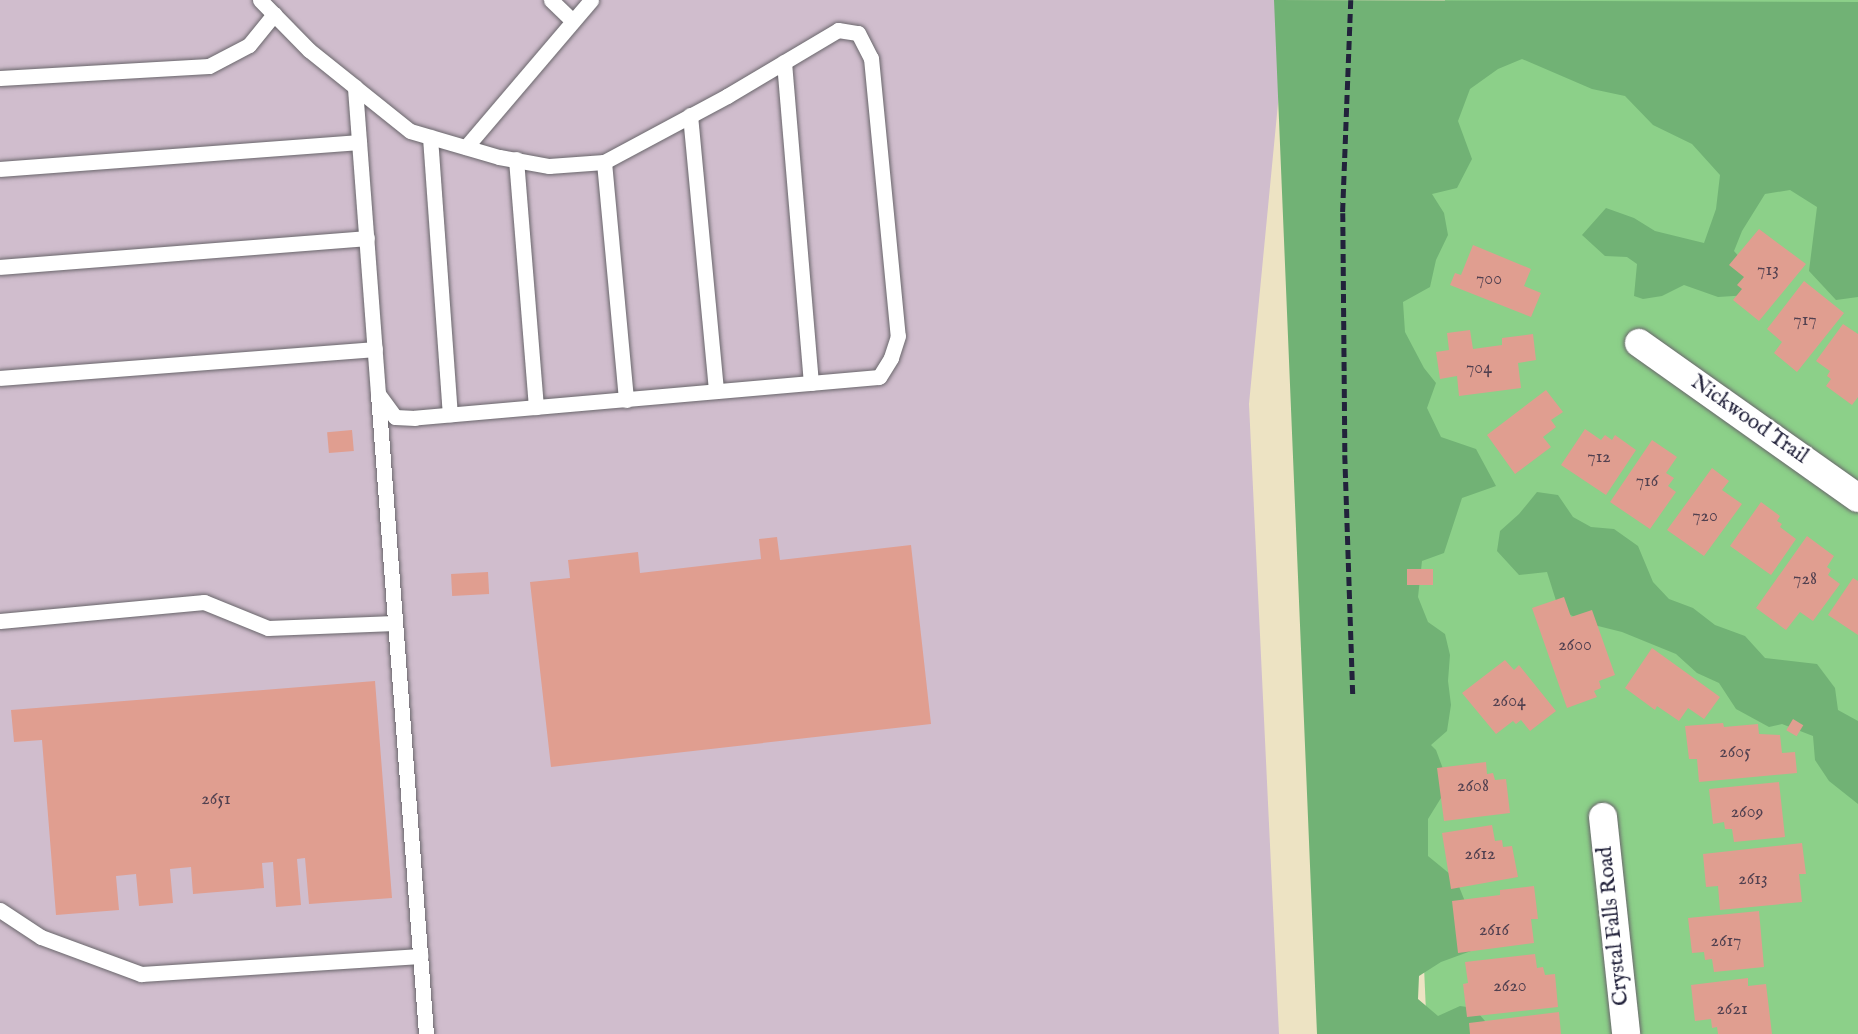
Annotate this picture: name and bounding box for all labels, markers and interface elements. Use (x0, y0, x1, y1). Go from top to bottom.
house number: 713 (1757, 260, 1779, 282)
house number: 700 (1476, 269, 1502, 291)
house number: 717 (1793, 310, 1817, 332)
house number: 704 (1466, 358, 1492, 380)
street label: Nickwood Trail (1685, 370, 1813, 470)
house number: 712 (1587, 447, 1611, 469)
house number: 716 (1636, 471, 1658, 493)
house number: 720 (1692, 506, 1718, 528)
house number: 728 (1793, 569, 1817, 591)
house number: 2600 (1558, 635, 1592, 657)
house number: 2604 (1492, 691, 1526, 713)
house number: 2605 (1719, 742, 1751, 764)
house number: 2608 (1457, 776, 1489, 798)
house number: 2651 (201, 789, 231, 811)
house number: 2609 (1731, 802, 1763, 824)
house number: 2612 (1464, 844, 1496, 866)
street label: Crystal Falls Road (1593, 845, 1635, 1007)
house number: 2613 (1738, 869, 1768, 891)
house number: 2616 (1479, 920, 1509, 942)
house number: 2617 (1710, 931, 1742, 953)
house number: 2620 (1493, 976, 1527, 998)
house number: 2621 (1716, 999, 1748, 1021)

